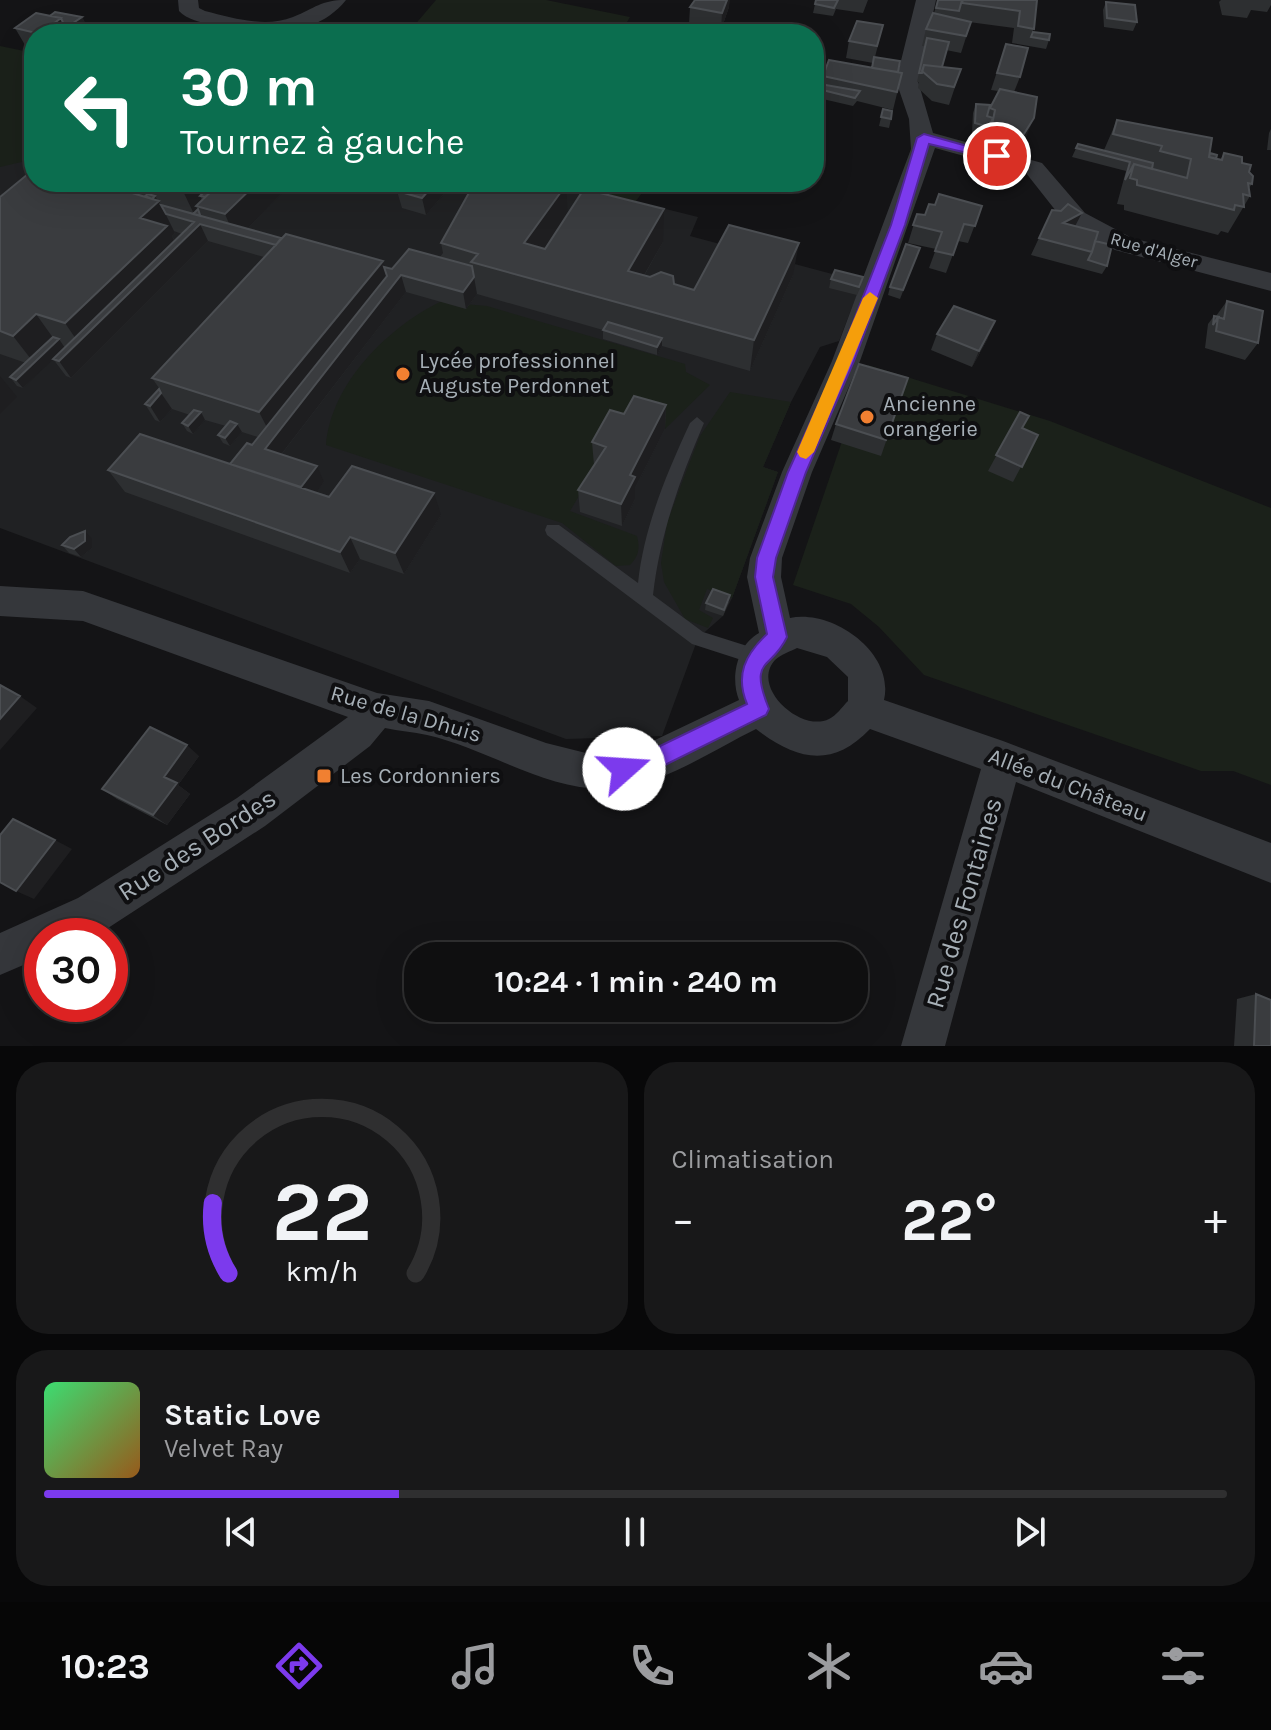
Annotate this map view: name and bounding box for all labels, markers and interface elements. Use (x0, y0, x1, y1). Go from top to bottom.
text: 30 m (180, 54, 318, 119)
icon: left (48, 56, 152, 160)
text: Tournez à gauche (180, 121, 465, 163)
pin (963, 122, 1031, 190)
icon: arrive (975, 134, 1019, 178)
street label: Rue d'Alger (1108, 227, 1201, 273)
place label: Lycée professionnel Auguste Perdonnet (419, 348, 615, 399)
marker: Lycée professionnel Auguste Perdonnet (394, 365, 412, 383)
place label: Ancienne orangerie (883, 391, 978, 442)
marker: Ancienne orangerie (858, 408, 876, 426)
street label: Rue de la Dhuis (328, 680, 484, 748)
position arrow (582, 727, 666, 811)
street label: Allée du Château (985, 743, 1151, 827)
place label: Les Cordonniers (340, 763, 501, 789)
marker: Les Cordonniers (315, 767, 333, 785)
street label: Rue des Bordes (112, 782, 282, 908)
street label: Rue des Fontaines (919, 794, 1009, 1012)
speed limit sign: 30 (24, 918, 128, 1022)
text: 10:24 · 1 min · 240 m (494, 964, 778, 1000)
text: Climatisation (672, 1144, 834, 1175)
text: 22 (271, 1164, 372, 1261)
text: 22° (901, 1185, 997, 1255)
text: − (672, 1194, 695, 1245)
text: + (1204, 1194, 1227, 1245)
text: km/h (286, 1255, 358, 1288)
text: Static Love (164, 1397, 321, 1433)
text: Velvet Ray (164, 1433, 283, 1464)
icon: previous (219, 1510, 263, 1554)
icon: pause (613, 1510, 657, 1554)
icon: next (1008, 1510, 1052, 1554)
icon: directions (271, 1638, 327, 1694)
icon: music (447, 1638, 503, 1694)
icon: phone (624, 1638, 680, 1694)
icon: climate (801, 1638, 857, 1694)
icon: car (978, 1638, 1034, 1694)
icon: filters (1155, 1638, 1211, 1694)
text: 10:23 (60, 1645, 150, 1687)

